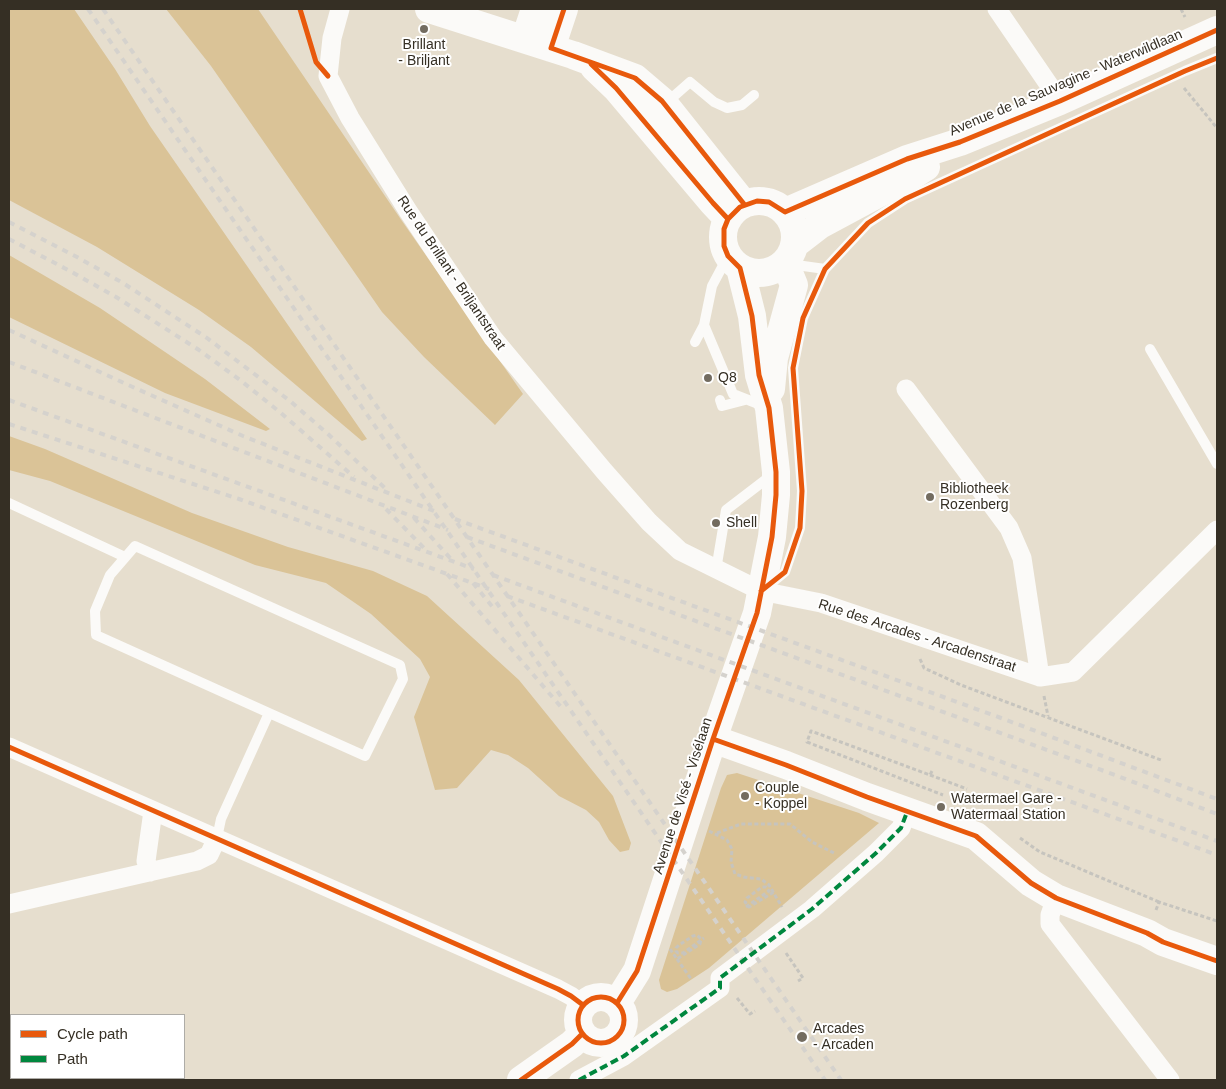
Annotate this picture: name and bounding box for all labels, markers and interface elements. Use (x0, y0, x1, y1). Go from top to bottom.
marker: Brillant - Briljant (418, 23, 430, 35)
street label: Avenue de la Sauvagine - Waterwildlaan (947, 26, 1185, 140)
place label: Brillant - Briljant (398, 37, 450, 70)
street label: Rue du Brillant - Briljantstraat (393, 193, 509, 353)
place label: Q8 (718, 370, 737, 386)
marker: Q8 (702, 372, 714, 384)
place label: Bibliotheek Rozenberg (940, 481, 1008, 514)
marker: Bibliotheek Rozenberg (924, 491, 936, 503)
place label: Shell (726, 515, 757, 531)
marker: Shell (710, 517, 722, 529)
street label: Rue des Arcades - Arcadenstraat (816, 596, 1018, 676)
street label: Avenue de Visé - Visélaan (650, 716, 716, 876)
place label: Couple - Koppel (755, 780, 807, 812)
marker: Couple - Koppel (739, 790, 751, 802)
place label: Watermael Gare - Watermaal Station (951, 791, 1066, 824)
marker: Watermael Gare - Watermaal Station (935, 801, 947, 813)
legend (10, 1014, 185, 1079)
place label: Arcades - Arcaden (813, 1021, 874, 1054)
text: Cycle path (57, 1025, 128, 1042)
marker: Arcades - Arcaden (795, 1030, 809, 1044)
text: Path (57, 1050, 88, 1067)

